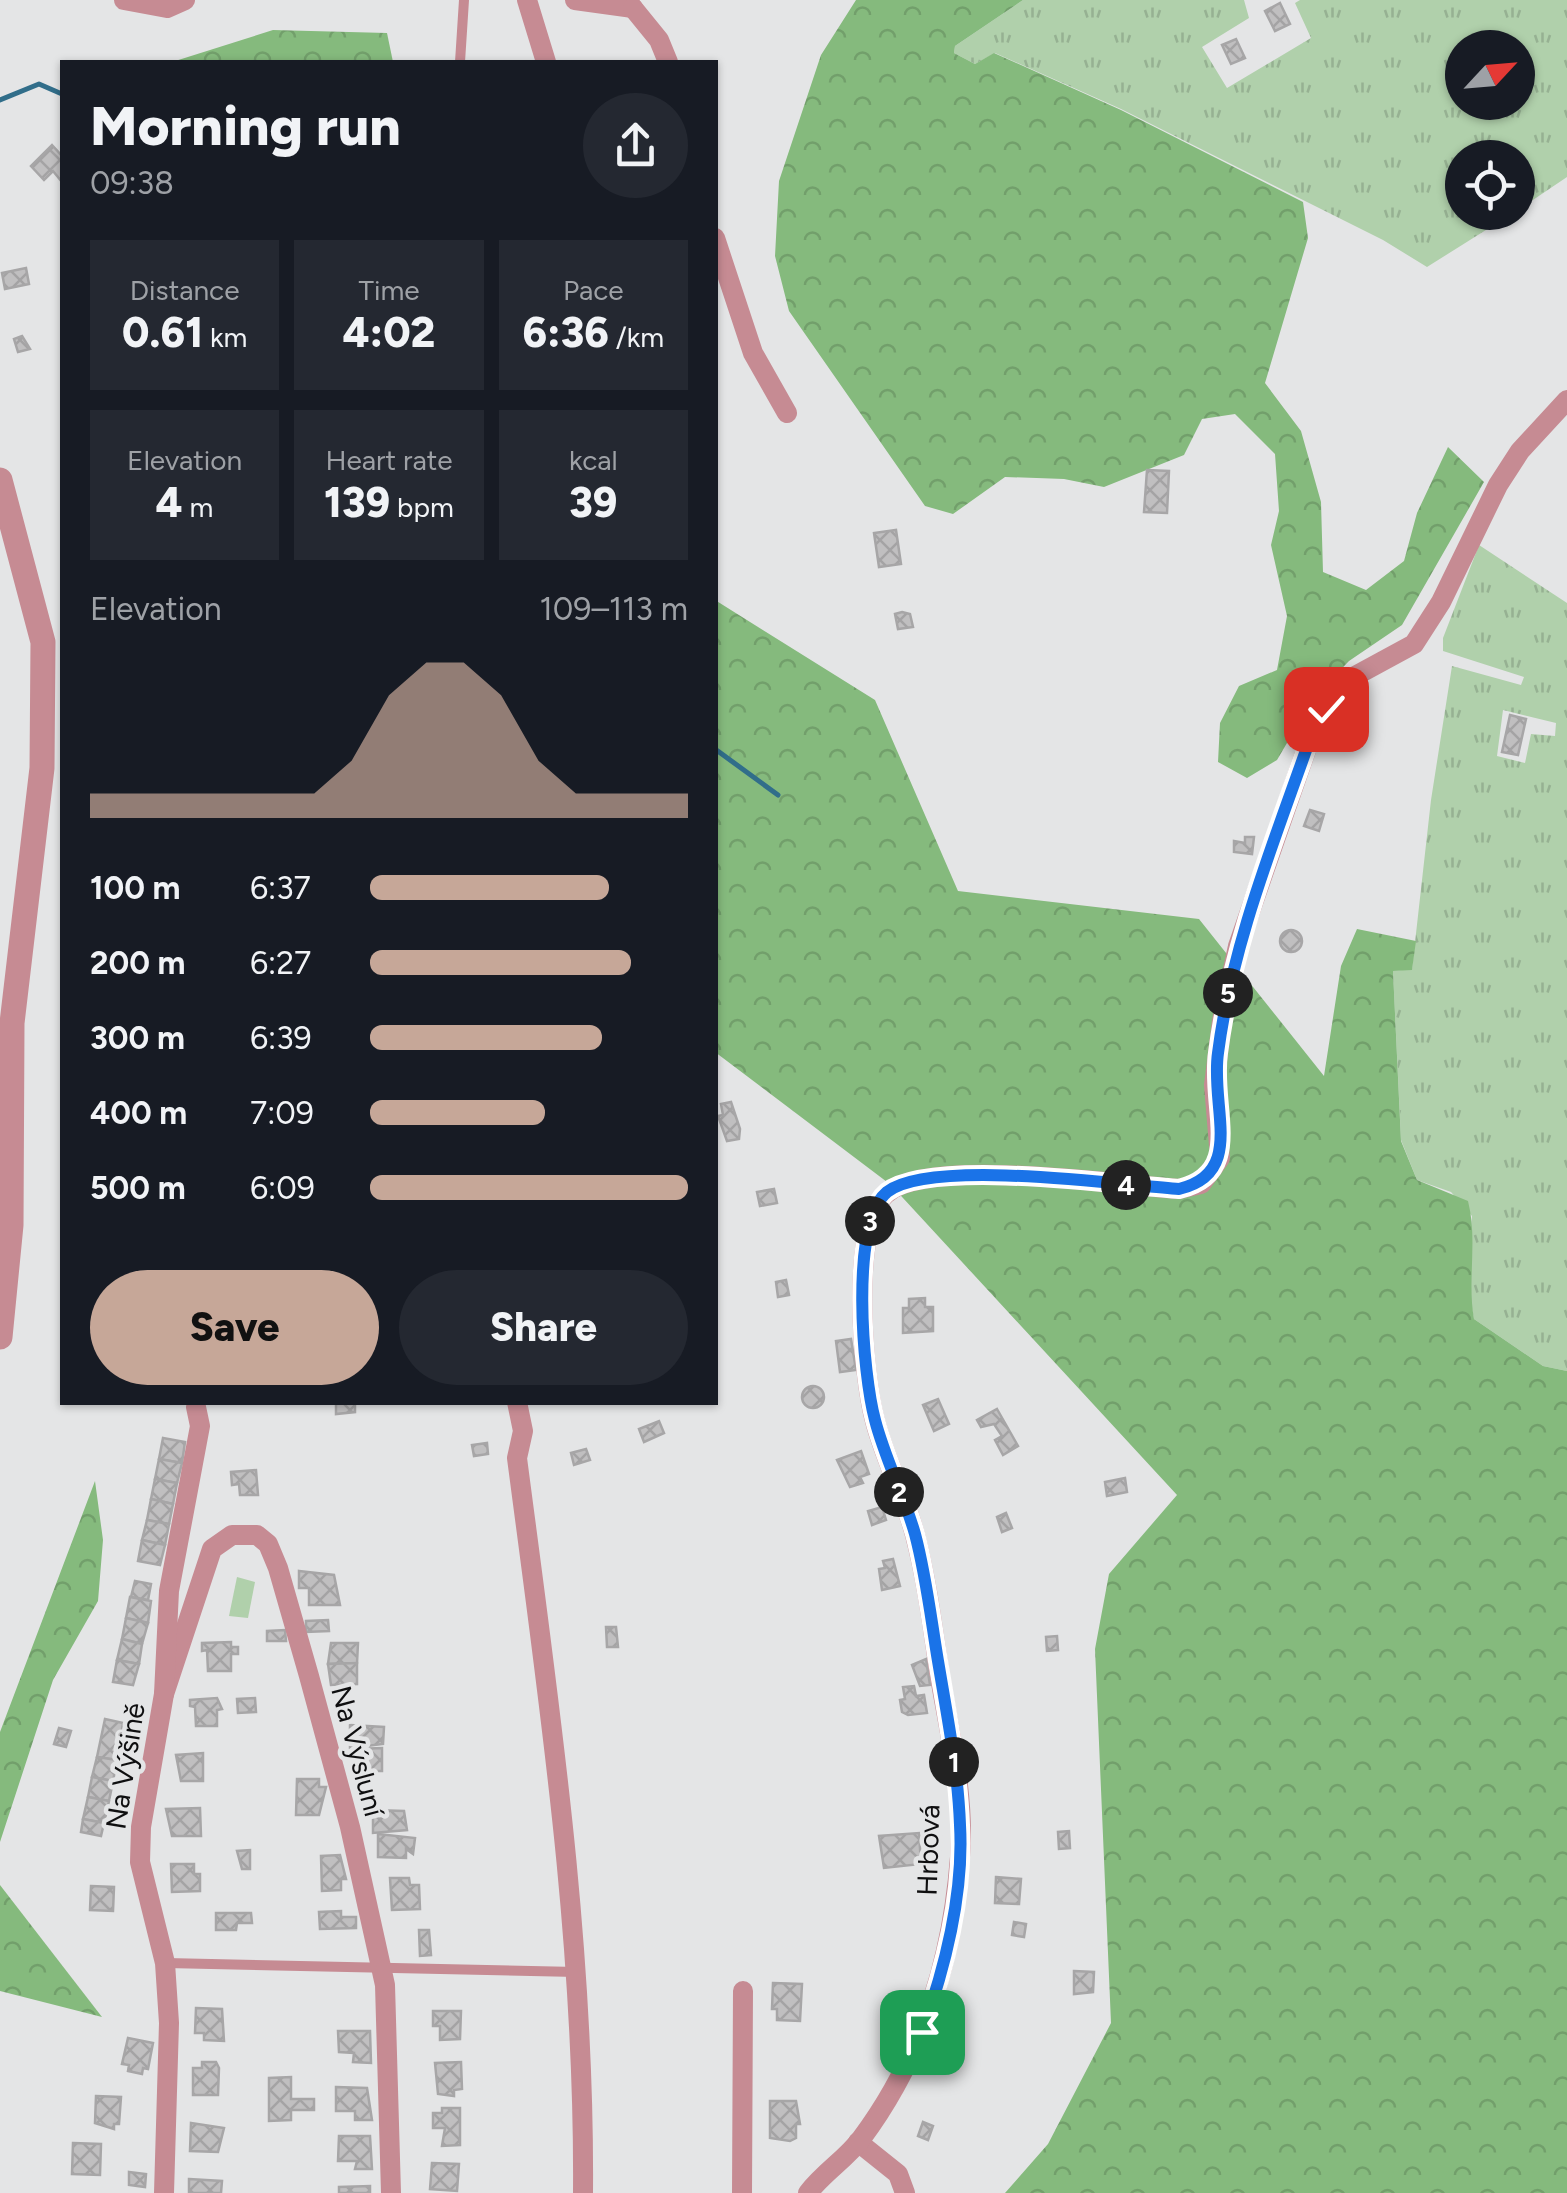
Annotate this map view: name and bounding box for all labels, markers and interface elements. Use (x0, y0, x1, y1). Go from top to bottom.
north arrow (1445, 30, 1535, 120)
map controls (1445, 30, 1535, 230)
text: Morning run (90, 93, 401, 159)
button: share (583, 93, 688, 198)
button: locate (1445, 140, 1535, 230)
text: 09:38 (90, 164, 174, 202)
text: Distance (130, 273, 240, 307)
text: Time (358, 273, 420, 307)
text: Pace (563, 273, 624, 307)
text: 0.61 (122, 307, 203, 358)
text: 4:02 (343, 307, 435, 358)
text: 6:36 (523, 307, 609, 358)
text: km (203, 320, 247, 354)
text: /km (609, 320, 664, 354)
text: Elevation (127, 443, 242, 477)
text: Heart rate (325, 443, 453, 477)
text: kcal (569, 443, 618, 477)
text: 4 (156, 477, 183, 528)
text: 139 (324, 477, 390, 528)
text: 39 (569, 477, 617, 528)
text: m (183, 490, 213, 524)
text: bpm (390, 490, 454, 524)
text: Elevation (90, 590, 222, 628)
text: 109–113 m (540, 590, 688, 628)
pin (1284, 667, 1369, 752)
icon: check (1299, 682, 1354, 737)
text: 100 m (90, 869, 181, 907)
text: 6:37 (250, 869, 311, 907)
text: 200 m (90, 944, 186, 982)
text: 6:27 (250, 944, 311, 982)
pin: 5 (1203, 968, 1253, 1018)
text: 5 (1220, 976, 1236, 1010)
text: 300 m (90, 1019, 185, 1057)
text: 6:39 (250, 1019, 312, 1057)
text: 400 m (90, 1094, 187, 1132)
text: 7:09 (250, 1094, 314, 1132)
pin: 4 (1101, 1160, 1151, 1210)
text: 4 (1117, 1168, 1135, 1202)
text: 500 m (90, 1169, 186, 1207)
text: 6:09 (250, 1169, 315, 1207)
pin: 3 (845, 1196, 895, 1246)
text: 3 (862, 1204, 878, 1238)
button: Save (90, 1270, 379, 1385)
button: Share (399, 1270, 688, 1385)
pin: 2 (874, 1467, 924, 1517)
text: 2 (891, 1475, 907, 1509)
street label: Na Výsluní (324, 1682, 392, 1822)
street label: Na Výšině (98, 1700, 152, 1832)
pin: 1 (929, 1737, 979, 1787)
text: 1 (948, 1745, 960, 1779)
street label: Hrbová (909, 1804, 947, 1896)
pin (880, 1990, 965, 2075)
icon: arrive (895, 2005, 950, 2060)

